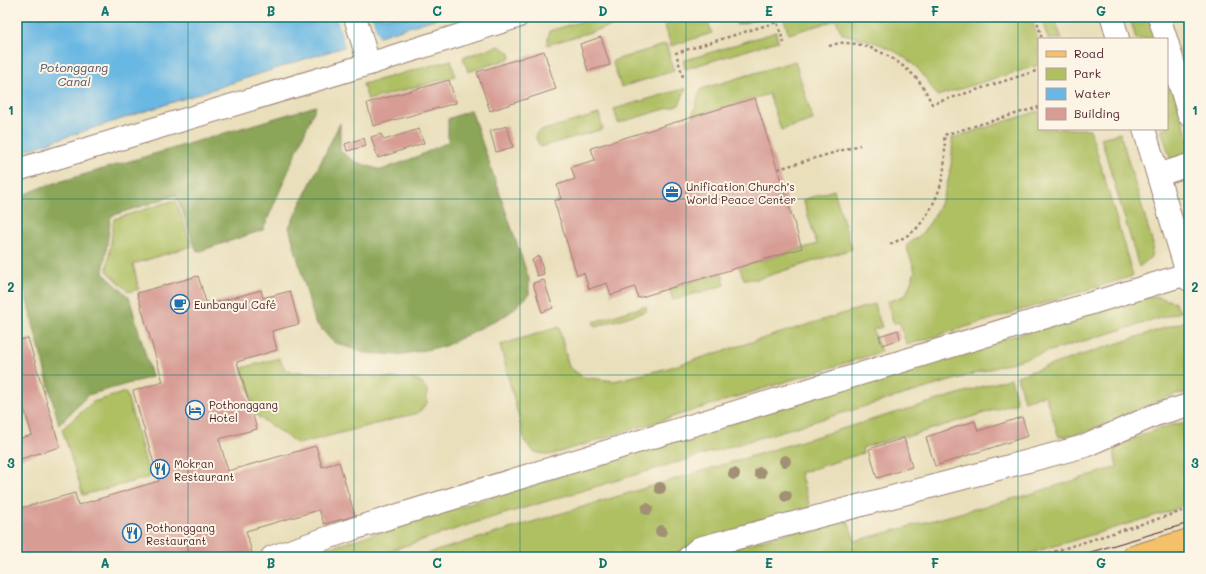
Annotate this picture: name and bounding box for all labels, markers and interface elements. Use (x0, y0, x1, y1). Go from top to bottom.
text: A (100, 2, 110, 19)
text: B (267, 2, 276, 19)
text: C (432, 2, 442, 19)
text: D (598, 2, 608, 19)
text: E (765, 2, 773, 19)
text: F (931, 2, 939, 19)
text: G (1096, 2, 1106, 19)
legend (1038, 38, 1168, 130)
text: Road (1074, 45, 1104, 61)
water label: Potonggang Canal (40, 59, 108, 89)
text: Park (1074, 65, 1101, 81)
text: Water (1074, 85, 1111, 101)
text: 1 (8, 101, 14, 118)
text: 1 (1192, 101, 1198, 118)
text: Building (1074, 105, 1120, 121)
place label: Unification Church’s World Peace Center (686, 179, 796, 207)
office icon: Unification Church’s World Peace Center (661, 181, 683, 203)
text: 2 (7, 278, 15, 295)
text: 2 (1191, 278, 1199, 295)
cafe icon: Eunbangul Café (169, 293, 191, 315)
place label: Eunbangul Café (194, 297, 277, 312)
place label: Pothonggang Hotel (209, 397, 278, 425)
hotel icon: Pothonggang Hotel (184, 399, 206, 421)
text: 3 (7, 454, 15, 471)
text: 3 (1191, 454, 1199, 471)
place label: Mokran Restaurant (174, 456, 234, 484)
restaurant icon: Mokran Restaurant (149, 458, 171, 480)
place label: Pothonggang Restaurant (146, 520, 215, 548)
restaurant icon: Pothonggang Restaurant (121, 522, 143, 544)
text: A (100, 554, 110, 571)
text: B (267, 554, 276, 571)
text: C (432, 554, 442, 571)
text: D (598, 554, 608, 571)
text: E (765, 554, 773, 571)
text: F (931, 554, 939, 571)
text: G (1096, 554, 1106, 571)

